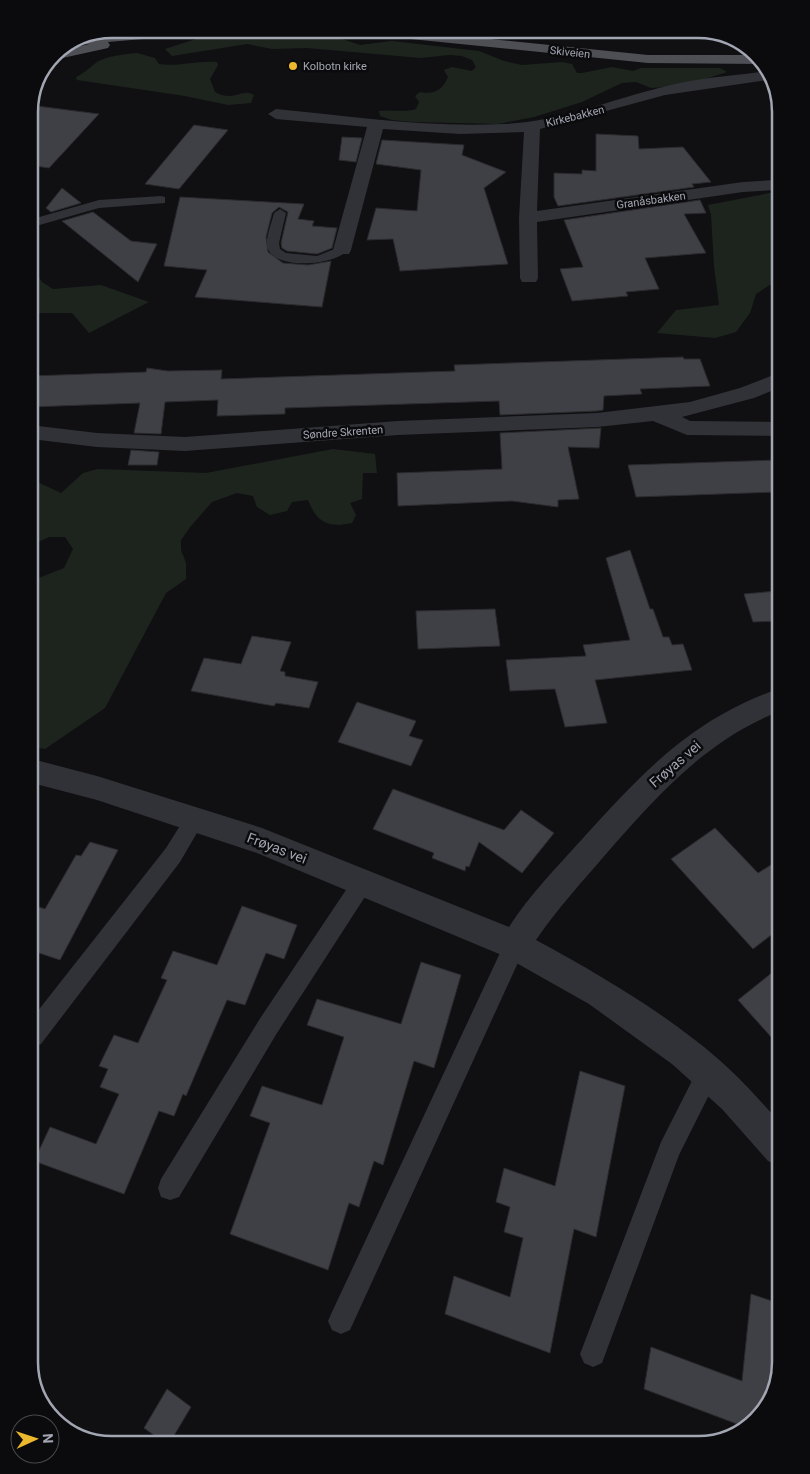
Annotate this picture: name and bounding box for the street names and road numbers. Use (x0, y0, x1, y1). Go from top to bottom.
street label: Skiveien (549, 44, 591, 61)
street label: Kirkebakken (545, 103, 606, 130)
street label: Granåsbakken (616, 189, 687, 212)
street label: Søndre Skrenten (302, 423, 384, 442)
street label: Frøyas vei (646, 737, 704, 791)
street label: Frøyas vei (245, 829, 309, 867)

